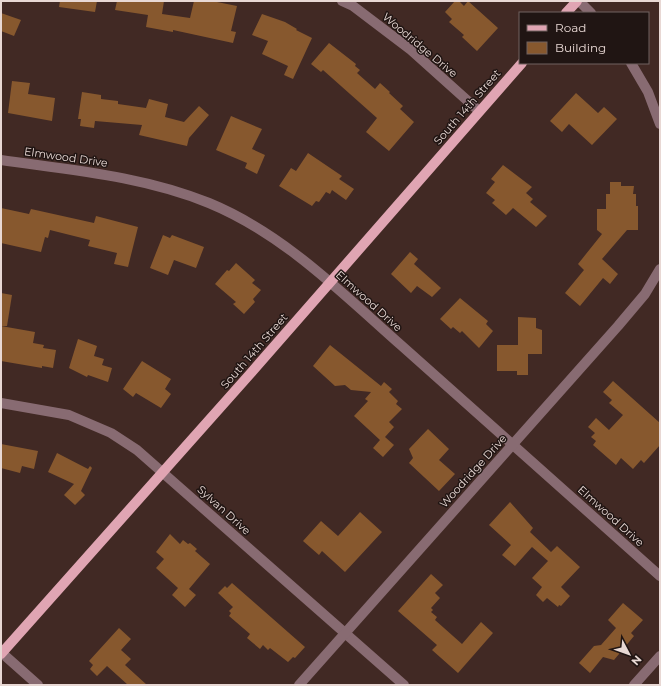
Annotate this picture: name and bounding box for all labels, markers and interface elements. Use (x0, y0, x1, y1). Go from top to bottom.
street label: Woodridge Drive (380, 10, 461, 81)
legend (519, 12, 649, 64)
text: Road (555, 20, 586, 35)
text: Building (555, 40, 606, 55)
street label: South 14th Street (431, 66, 504, 147)
street label: Elmwood Drive (23, 144, 109, 170)
street label: Elmwood Drive (333, 268, 405, 335)
street label: South 14th Street (218, 310, 291, 391)
street label: Woodridge Drive (437, 431, 510, 510)
street label: Sylvan Drive (194, 482, 254, 538)
street label: Elmwood Drive (575, 483, 647, 550)
north arrow (609, 634, 649, 674)
text: N (628, 653, 645, 669)

